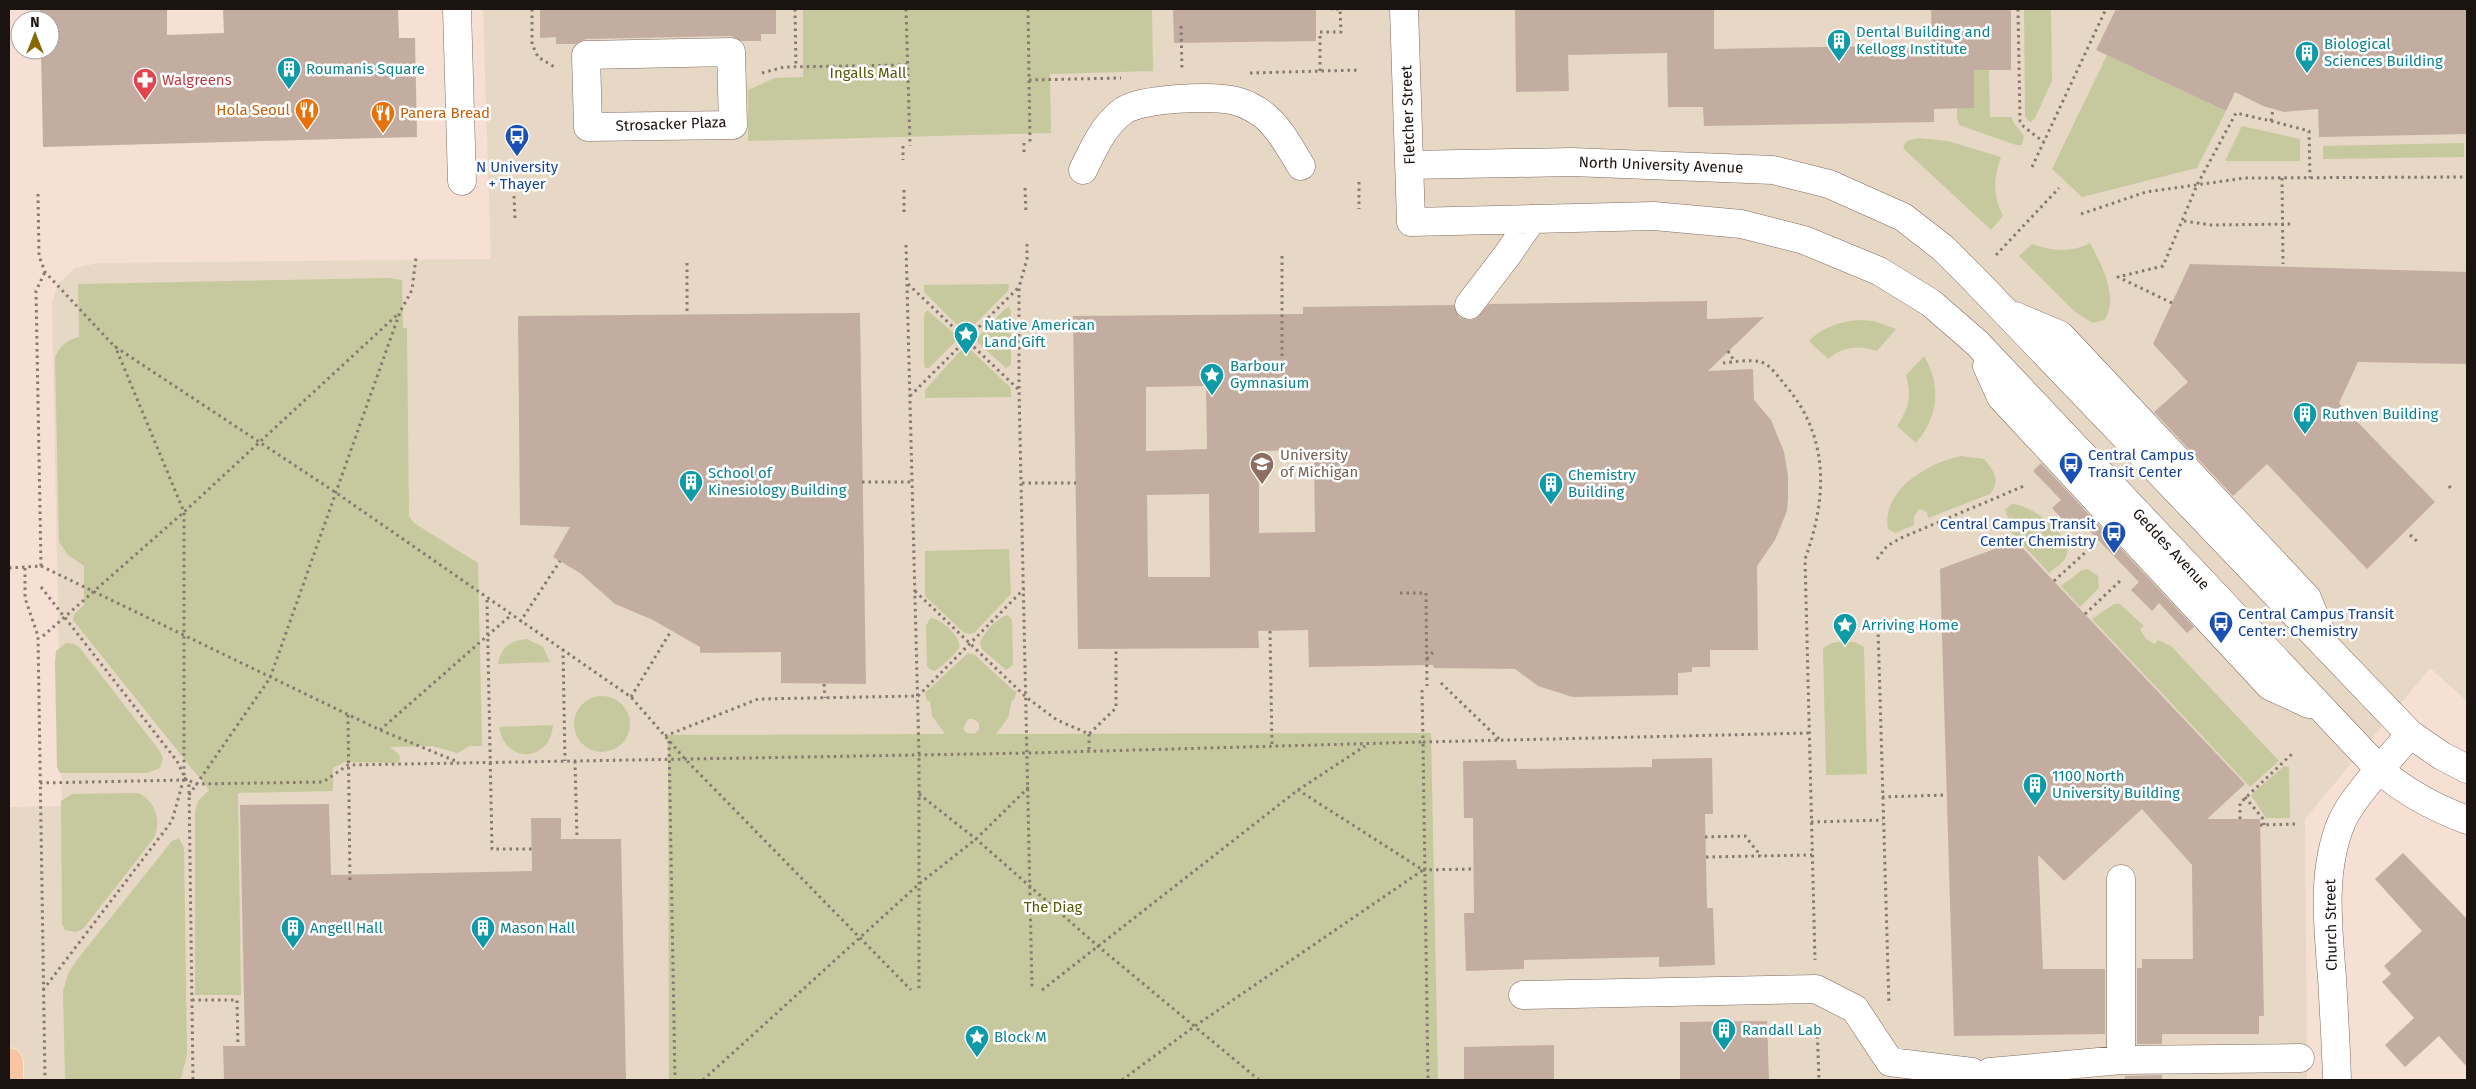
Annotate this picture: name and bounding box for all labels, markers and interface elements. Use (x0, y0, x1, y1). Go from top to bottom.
north arrow (10, 10, 60, 60)
text: N (30, 14, 40, 31)
place label: Dental Building and Kellogg Institute (1856, 23, 1990, 58)
building icon: Dental Building and Kellogg Institute (1826, 28, 1852, 62)
place label: Biological Sciences Building (2324, 35, 2443, 70)
building icon: Biological Sciences Building (2294, 40, 2320, 74)
building icon: Roumanis Square (276, 56, 302, 90)
place label: Roumanis Square (306, 60, 425, 78)
park label: Ingalls Mall (830, 64, 907, 82)
street label: Fletcher Street (1397, 64, 1419, 165)
pharmacy icon: Walgreens (132, 67, 158, 101)
place label: Walgreens (162, 71, 232, 89)
restaurant icon: Hola Seoul (294, 97, 320, 131)
restaurant icon: Panera Bread (370, 100, 396, 134)
place label: Hola Seoul (216, 101, 291, 119)
place label: Panera Bread (400, 104, 490, 122)
street label: Strosacker Plaza (615, 113, 727, 135)
bus stop icon: N University + Thayer (504, 123, 530, 157)
street label: North University Avenue (1578, 153, 1744, 177)
place label: N University + Thayer (476, 158, 559, 193)
place label: Native American Land Gift (984, 316, 1095, 351)
place icon: Native American Land Gift (953, 321, 979, 355)
place label: Barbour Gymnasium (1230, 357, 1309, 392)
place icon: Barbour Gymnasium (1199, 362, 1225, 396)
building icon: Ruthven Building (2292, 401, 2318, 435)
place label: Ruthven Building (2322, 405, 2439, 423)
place label: University of Michigan (1280, 446, 1358, 481)
place label: Central Campus Transit Center (2088, 446, 2194, 481)
school or university icon: University of Michigan (1249, 451, 1275, 485)
bus stop icon: Central Campus Transit Center (2058, 451, 2084, 485)
place label: School of Kinesiology Building (708, 464, 847, 499)
place label: Chemistry Building (1568, 466, 1637, 501)
building icon: School of Kinesiology Building (678, 469, 704, 503)
building icon: Chemistry Building (1538, 471, 1564, 505)
street label: Geddes Avenue (2129, 505, 2213, 593)
place label: Central Campus Transit Center Chemistry (1940, 515, 2097, 550)
bus stop icon: Central Campus Transit Center Chemistry (2101, 520, 2127, 554)
place label: Central Campus Transit Center: Chemistry (2238, 605, 2395, 640)
bus stop icon: Central Campus Transit Center: Chemistry (2208, 610, 2234, 644)
place icon: Arriving Home (1832, 612, 1858, 646)
place label: Arriving Home (1862, 616, 1959, 634)
place label: 1100 North University Building (2052, 767, 2180, 802)
building icon: 1100 North University Building (2022, 772, 2048, 806)
street label: Church Street (2321, 878, 2341, 971)
park label: The Diag (1024, 898, 1082, 916)
building icon: Angell Hall (280, 915, 306, 949)
building icon: Mason Hall (470, 915, 496, 949)
place label: Angell Hall (310, 919, 383, 937)
place label: Mason Hall (500, 919, 576, 937)
building icon: Randall Lab (1711, 1017, 1737, 1051)
place label: Randall Lab (1742, 1021, 1822, 1039)
place icon: Block M (964, 1024, 990, 1058)
place label: Block M (994, 1028, 1047, 1046)

